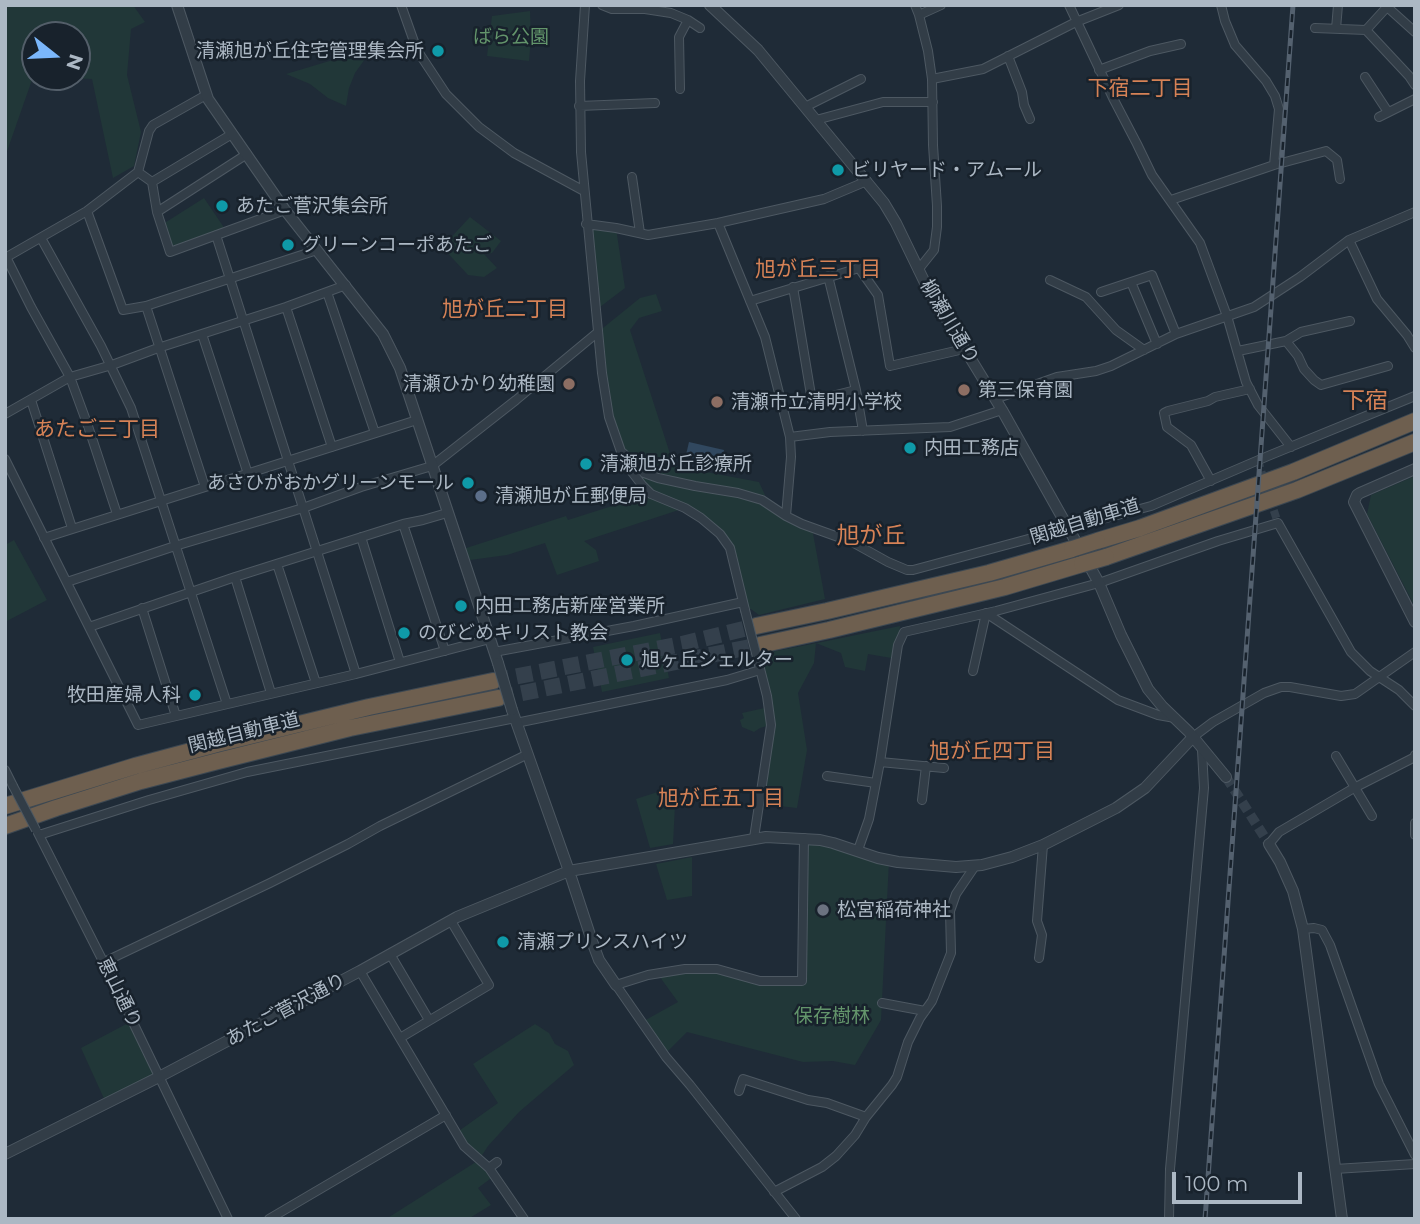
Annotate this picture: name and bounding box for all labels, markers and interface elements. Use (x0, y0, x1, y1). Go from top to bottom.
north arrow (21, 21, 91, 91)
park label: ばら公園 (473, 26, 549, 48)
place label: 清瀬旭が丘住宅管理集会所 (196, 40, 424, 62)
marker: 清瀬旭が丘住宅管理集会所 (430, 43, 446, 59)
text: N (61, 51, 88, 73)
district label: 下宿二丁目 (1088, 76, 1192, 102)
place label: ビリヤード・アムール (852, 159, 1042, 181)
marker: ビリヤード・アムール (830, 162, 846, 178)
place label: あたご菅沢集会所 (236, 195, 388, 217)
marker: あたご菅沢集会所 (214, 198, 230, 214)
place label: グリーンコーポあたご (302, 234, 492, 256)
marker: グリーンコーポあたご (280, 237, 296, 253)
district label: 旭が丘三丁目 (755, 257, 881, 283)
street label: 柳瀬川通り (915, 275, 983, 369)
district label: 旭が丘二丁目 (442, 297, 568, 323)
place label: 清瀬ひかり幼稚園 (403, 373, 555, 395)
marker: 清瀬ひかり幼稚園 (561, 376, 577, 392)
place label: 第三保育園 (978, 379, 1073, 401)
marker: 第三保育園 (956, 382, 972, 398)
district label: 下宿 (1342, 387, 1388, 415)
place label: 清瀬市立清明小学校 (731, 391, 902, 413)
marker: 清瀬市立清明小学校 (709, 394, 725, 410)
district label: あたご三丁目 (34, 417, 160, 443)
place label: 内田工務店 (924, 437, 1019, 459)
marker: 内田工務店 (902, 440, 918, 456)
place label: 清瀬旭が丘診療所 (600, 453, 752, 475)
marker: 清瀬旭が丘診療所 (578, 456, 594, 472)
place label: あさひがおかグリーンモール (207, 472, 454, 494)
marker: あさひがおかグリーンモール (460, 475, 476, 491)
place label: 清瀬旭が丘郵便局 (495, 485, 647, 507)
marker: 清瀬旭が丘郵便局 (473, 488, 489, 504)
street label: 関越自動車道 (1027, 494, 1143, 550)
district label: 旭が丘 (837, 522, 905, 550)
place label: 内田工務店新座営業所 (475, 595, 665, 617)
marker: 内田工務店新座営業所 (453, 598, 469, 614)
place label: のびどめキリスト教会 (418, 622, 608, 644)
marker: のびどめキリスト教会 (396, 625, 412, 641)
place label: 旭ヶ丘シェルター (641, 649, 793, 671)
marker: 旭ヶ丘シェルター (619, 652, 635, 668)
place label: 牧田産婦人科 (67, 684, 181, 706)
marker: 牧田産婦人科 (187, 687, 203, 703)
street label: 関越自動車道 (186, 708, 302, 758)
district label: 旭が丘四丁目 (929, 739, 1055, 765)
district label: 旭が丘五丁目 (658, 786, 784, 812)
place label: 松宮稲荷神社 (837, 899, 951, 921)
marker: 松宮稲荷神社 (815, 902, 831, 918)
place label: 清瀬プリンスハイツ (517, 931, 688, 953)
marker: 清瀬プリンスハイツ (495, 934, 511, 950)
street label: 恵山通り (92, 954, 146, 1032)
street label: あたご菅沢通り (222, 969, 350, 1051)
park label: 保存樹林 (794, 1005, 870, 1027)
scale bar (1175, 1158, 1304, 1202)
text: 100 m (1185, 1171, 1248, 1196)

